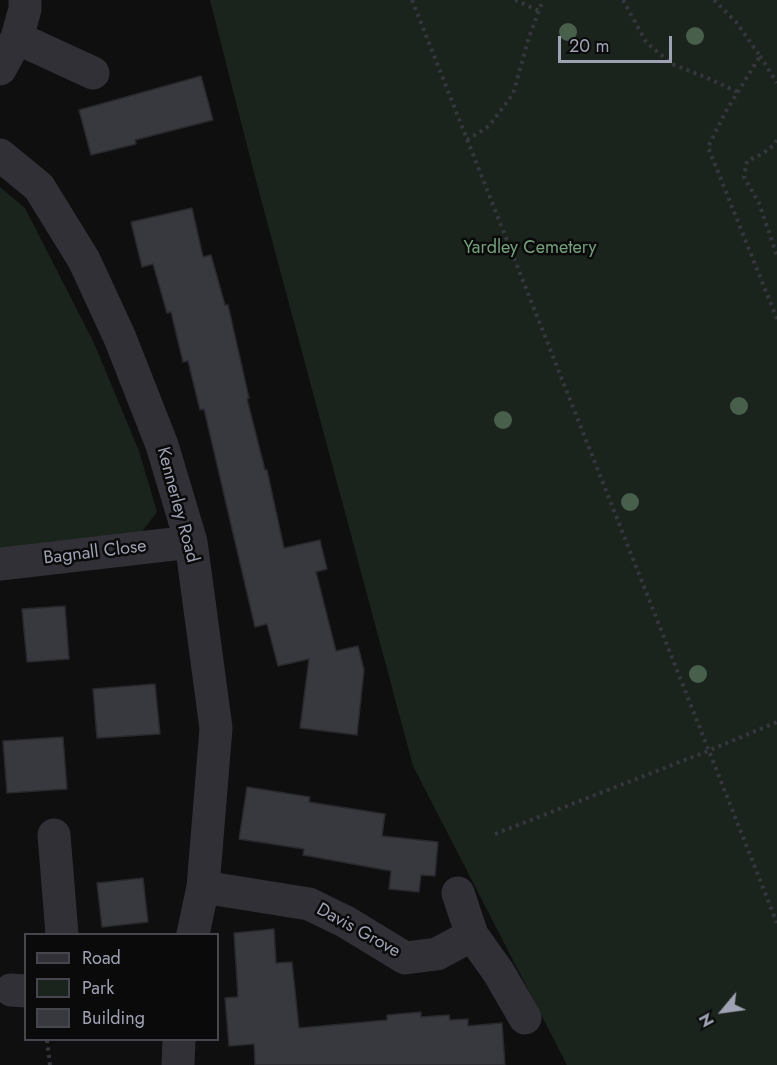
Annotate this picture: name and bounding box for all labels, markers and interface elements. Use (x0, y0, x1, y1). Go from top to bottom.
scale bar (561, 24, 675, 62)
text: 20 m (569, 33, 609, 59)
park label: Yardley Cemetery (464, 238, 596, 260)
street label: Kennerley Road (151, 445, 203, 565)
street label: Bagnall Close (42, 536, 148, 570)
street label: Davis Grove (312, 899, 404, 963)
legend (24, 933, 219, 1041)
text: Road (82, 945, 121, 971)
text: Park (82, 975, 114, 1001)
north arrow (693, 981, 753, 1041)
text: Building (82, 1005, 145, 1031)
text: N (694, 1009, 720, 1031)

